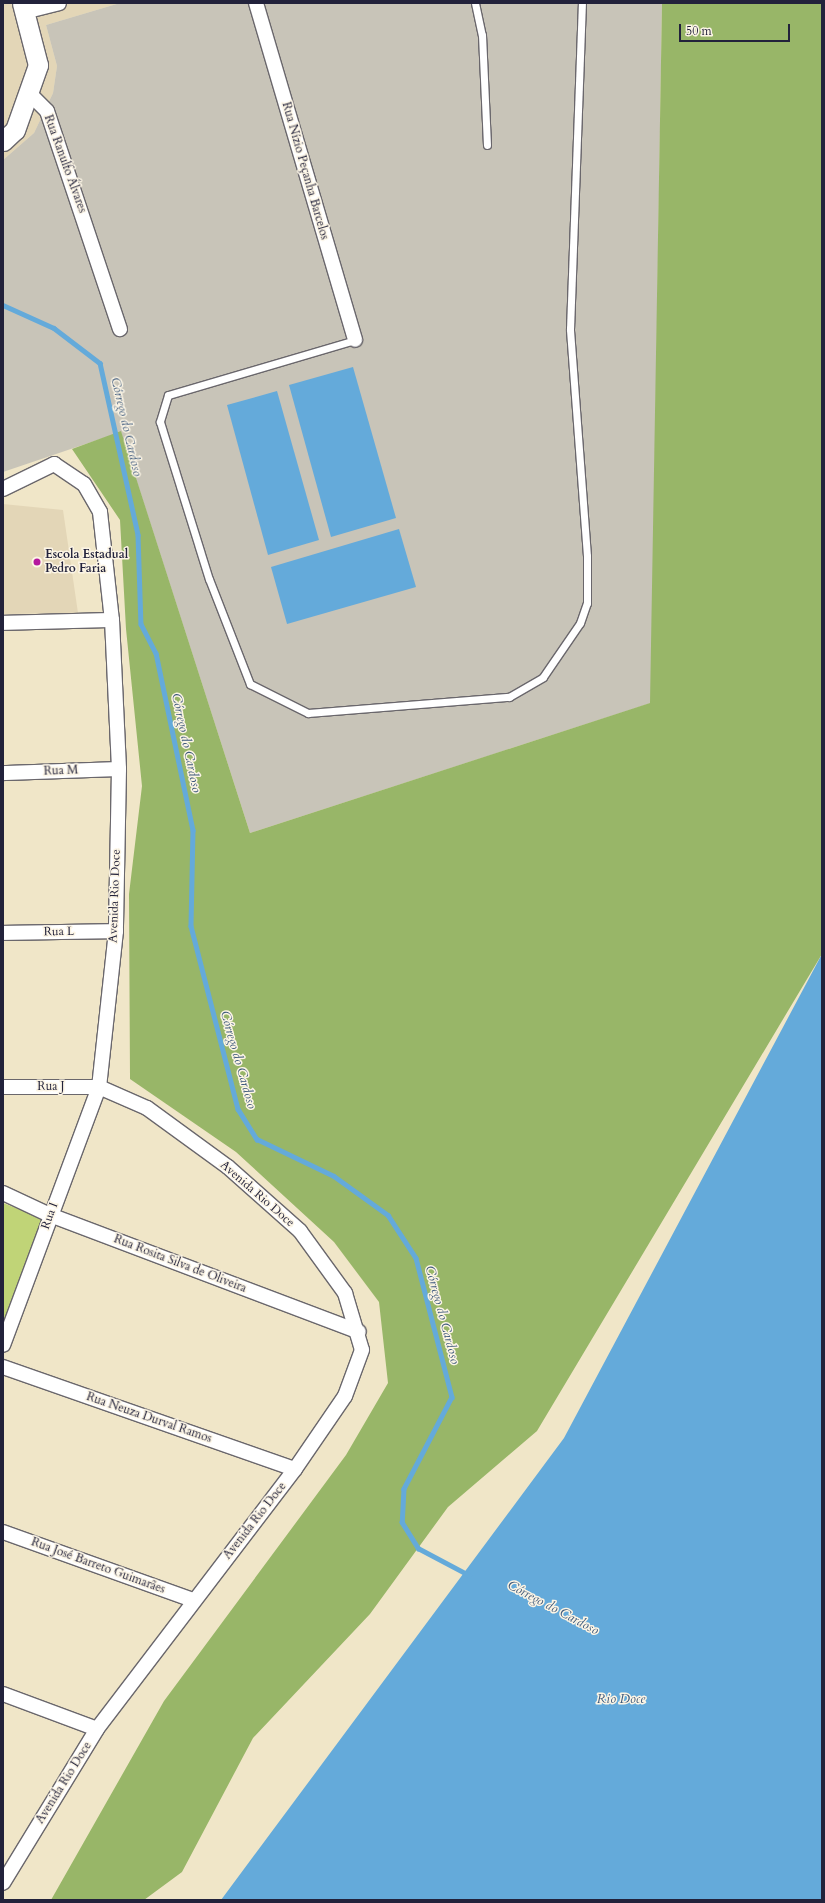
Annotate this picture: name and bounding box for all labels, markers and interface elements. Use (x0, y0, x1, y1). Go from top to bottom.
scale bar (681, 16, 792, 42)
text: 50 m (686, 23, 712, 39)
street label: Rua Nízio Peçanha Barcelos (278, 100, 332, 242)
street label: Rua Ranulfo Álvares (41, 113, 89, 215)
water label: Córrego do Cardoso (107, 376, 145, 478)
place label: Escola Estadual Pedro Faria (45, 548, 128, 576)
marker: Escola Estadual Pedro Faria (32, 557, 42, 567)
water label: Córrego do Cardoso (168, 692, 204, 794)
street label: Rua M (43, 763, 79, 779)
street label: Avenida Rio Doce (106, 849, 124, 943)
street label: Rua L (44, 925, 74, 939)
water label: Córrego do Cardoso (217, 1009, 259, 1111)
street label: Rua J (37, 1080, 65, 1094)
street label: Avenida Rio Doce (217, 1158, 297, 1230)
street label: Rua I (39, 1201, 61, 1231)
street label: Rua Rosita Silva de Oliveira (112, 1232, 248, 1296)
water label: Córrego do Cardoso (421, 1264, 463, 1366)
street label: Rua Neuza Durval Ramos (84, 1390, 214, 1446)
street label: Avenida Rio Doce (221, 1480, 289, 1562)
street label: Rua José Barreto Guimarães (29, 1535, 167, 1597)
water label: Córrego do Cardoso (505, 1577, 601, 1639)
water label: Rio Doce (597, 1691, 645, 1707)
street label: Avenida Rio Doce (33, 1739, 95, 1827)

